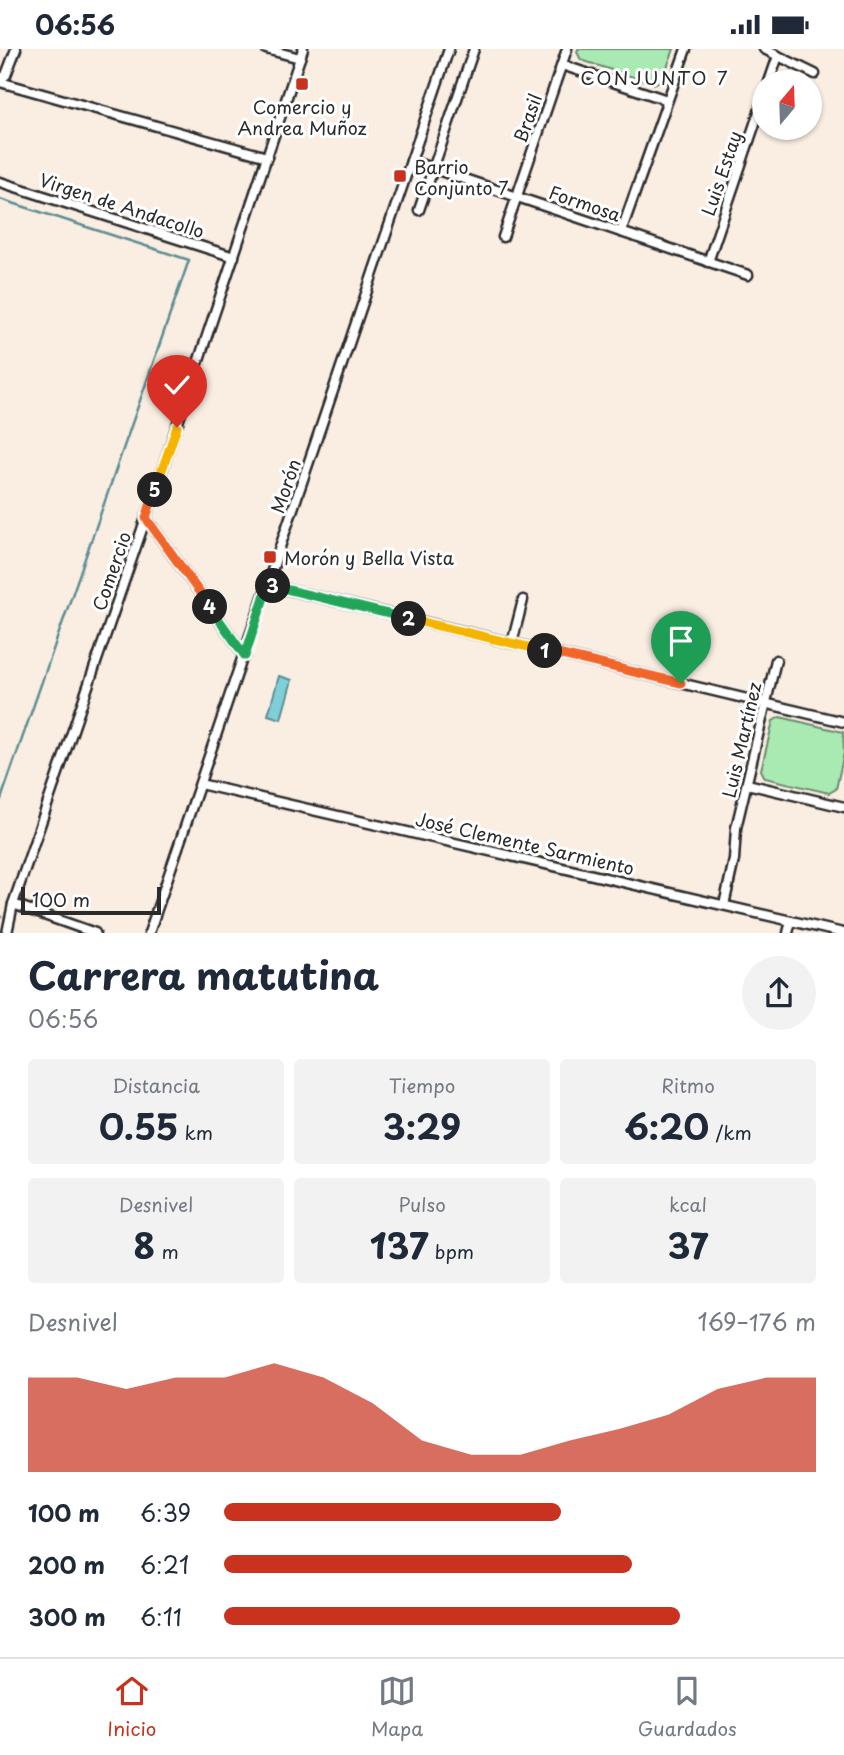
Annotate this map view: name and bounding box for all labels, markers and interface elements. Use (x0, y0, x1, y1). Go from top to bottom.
text: 06:56 (35, 5, 115, 44)
district label: CONJUNTO 7 (580, 63, 730, 91)
north arrow (752, 70, 822, 140)
map controls (752, 70, 822, 140)
marker: Comercio y Andrea Muñoz (294, 76, 310, 92)
street label: Brasil (506, 90, 548, 146)
place label: Comercio y Andrea Muñoz (237, 93, 367, 141)
street label: Luis Estay (694, 127, 748, 219)
place label: Barrio Conjunto 7 (414, 153, 509, 201)
street label: Virgen de Andacollo (36, 166, 208, 244)
marker: Barrio Conjunto 7 (392, 168, 408, 184)
street label: Formosa (546, 178, 625, 228)
pin (147, 355, 207, 427)
icon: check (158, 366, 196, 404)
street label: Morón (263, 455, 307, 517)
pin: 5 (138, 473, 172, 507)
text: 5 (148, 475, 161, 503)
street label: Comercio (85, 528, 137, 614)
place label: Morón y Bella Vista (284, 544, 455, 571)
marker: Morón y Bella Vista (262, 549, 278, 565)
pin: 3 (256, 569, 290, 603)
text: 3 (266, 571, 279, 599)
pin: 4 (192, 589, 228, 625)
text: 4 (203, 592, 216, 620)
pin: 2 (392, 601, 426, 637)
text: 2 (402, 604, 415, 632)
pin (651, 611, 711, 683)
icon: arrive (662, 622, 700, 660)
pin: 1 (528, 633, 562, 669)
text: 1 (540, 636, 549, 664)
street label: Luis Martínez (715, 679, 768, 800)
street label: José Clemente Sarmiento (413, 805, 637, 881)
scale bar (21, 883, 161, 915)
text: 100 m (32, 885, 90, 913)
text: Carrera matutina (28, 946, 379, 1003)
button: share (742, 956, 816, 1030)
text: 06:56 (28, 1001, 98, 1036)
text: Distancia (112, 1071, 200, 1099)
text: Tiempo (389, 1071, 455, 1099)
text: Ritmo (661, 1071, 715, 1099)
text: 0.55 (99, 1099, 178, 1152)
text: 3:29 (383, 1099, 461, 1152)
text: 6:20 (624, 1099, 709, 1152)
text: km (178, 1118, 213, 1146)
text: /km (709, 1118, 752, 1146)
text: Desnivel (119, 1190, 193, 1218)
text: Pulso (398, 1190, 446, 1218)
text: kcal (669, 1190, 707, 1218)
text: 8 (133, 1218, 155, 1271)
text: 137 (370, 1218, 429, 1271)
text: 37 (668, 1218, 708, 1271)
text: m (155, 1237, 179, 1265)
text: bpm (429, 1237, 474, 1265)
text: Desnivel (28, 1304, 118, 1339)
text: 169–176 m (697, 1304, 816, 1339)
text: 100 m (28, 1495, 100, 1530)
text: 6:39 (140, 1495, 191, 1530)
text: 200 m (28, 1547, 105, 1582)
text: 6:21 (140, 1547, 189, 1582)
text: 300 m (28, 1599, 106, 1634)
text: 6:11 (140, 1599, 182, 1634)
tab: Inicio (107, 1672, 156, 1742)
tab: Mapa (371, 1672, 423, 1742)
tab: Guardados (638, 1672, 737, 1742)

